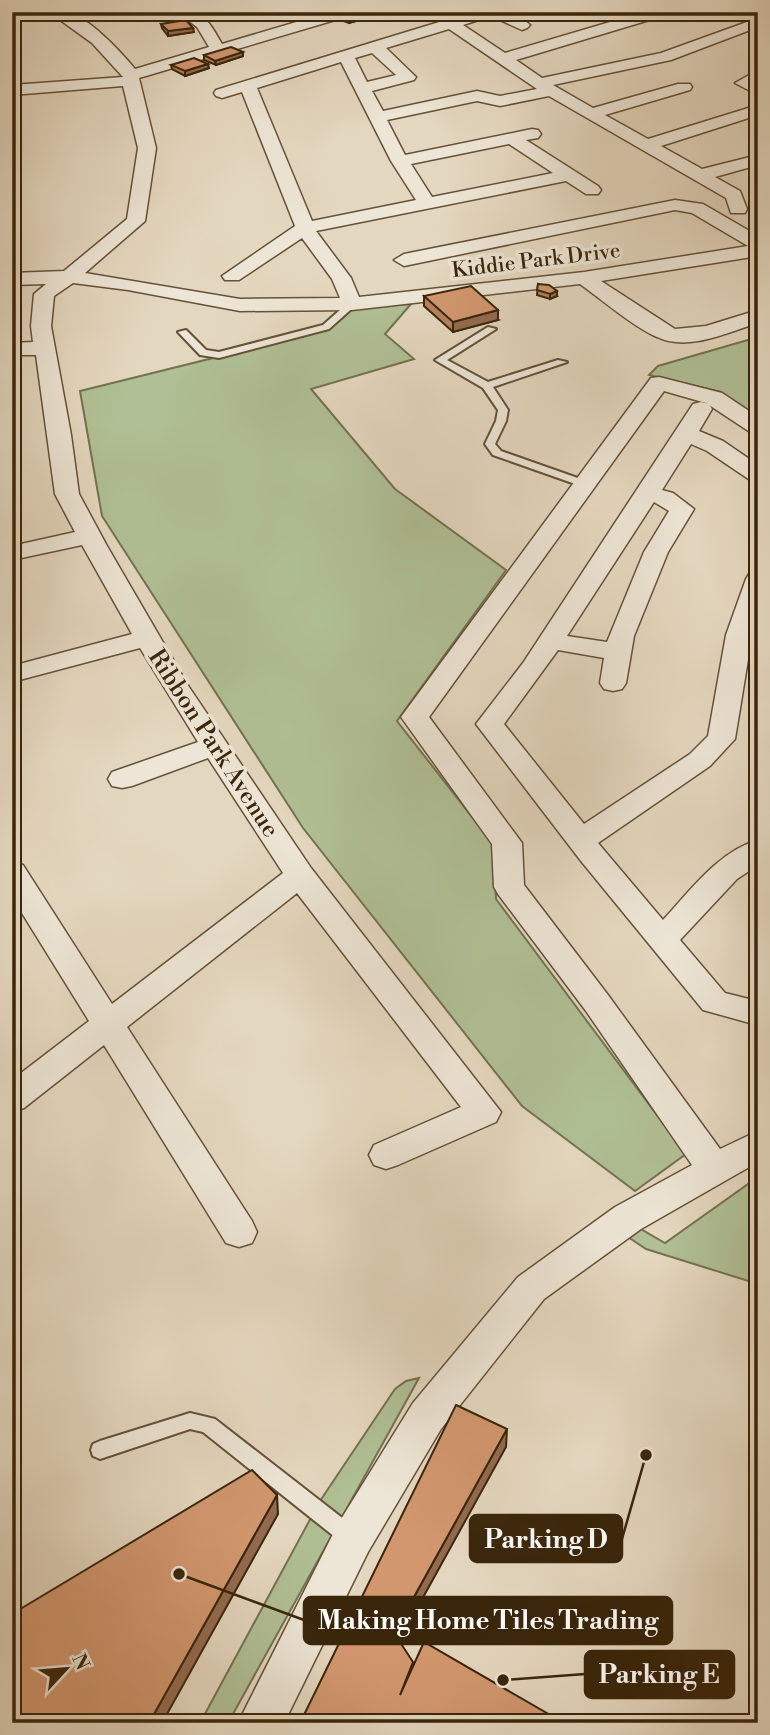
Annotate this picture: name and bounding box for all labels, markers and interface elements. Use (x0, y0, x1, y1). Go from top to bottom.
street label: Kiddie Park Drive (450, 238, 622, 284)
street label: Ribbon Park Avenue (141, 644, 285, 843)
callout: Parking D (470, 1515, 622, 1562)
text: Parking D (484, 1524, 608, 1556)
callout: Making Home Tiles Trading (304, 1597, 672, 1644)
text: Making Home Tiles Trading (318, 1605, 660, 1637)
north arrow (32, 1634, 102, 1704)
text: N (66, 1650, 94, 1674)
callout: Parking E (585, 1651, 734, 1698)
text: Parking E (598, 1659, 720, 1691)

